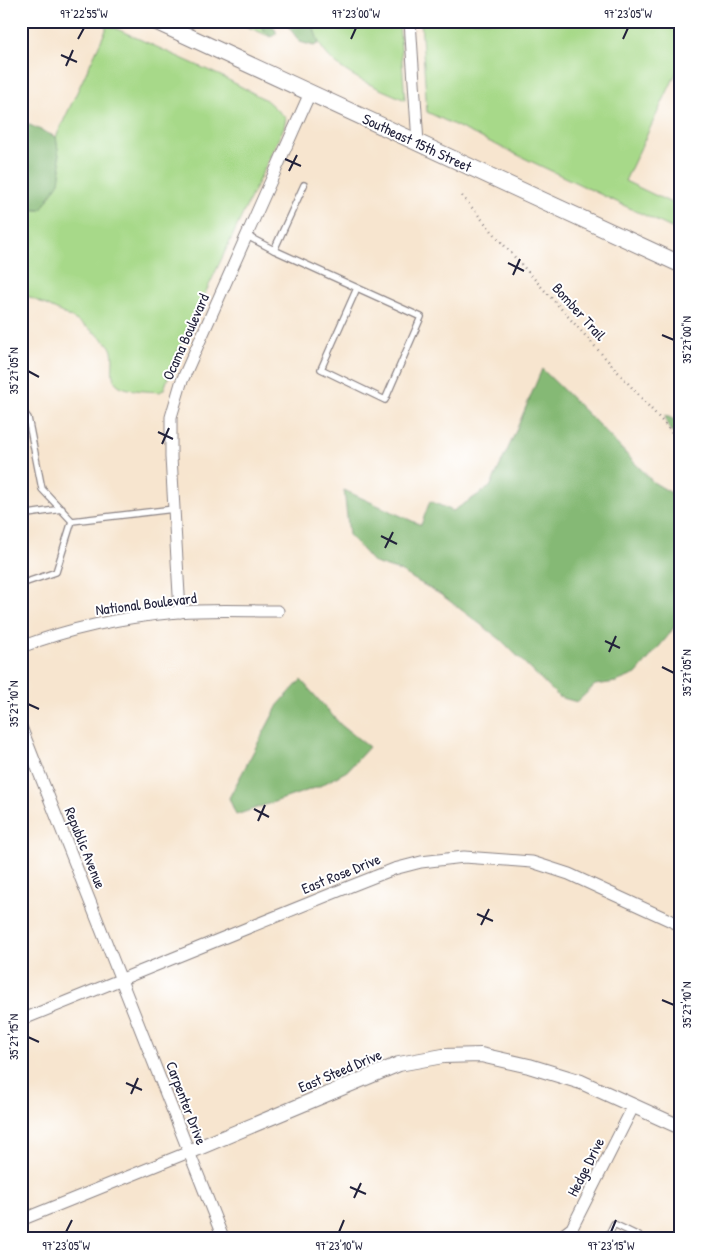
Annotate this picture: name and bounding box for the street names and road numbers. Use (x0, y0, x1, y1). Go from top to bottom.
street label: Southeast 15th Street (359, 108, 476, 177)
street label: Bomber Trail (548, 278, 611, 345)
street label: Ocama Boulevard (157, 290, 214, 383)
street label: National Boulevard (94, 587, 198, 620)
street label: Republic Avenue (60, 804, 111, 892)
street label: East Rose Drive (298, 848, 383, 899)
street label: East Steed Drive (295, 1044, 385, 1097)
street label: Carpenter Drive (161, 1058, 212, 1148)
street label: Hedge Drive (562, 1134, 609, 1200)

